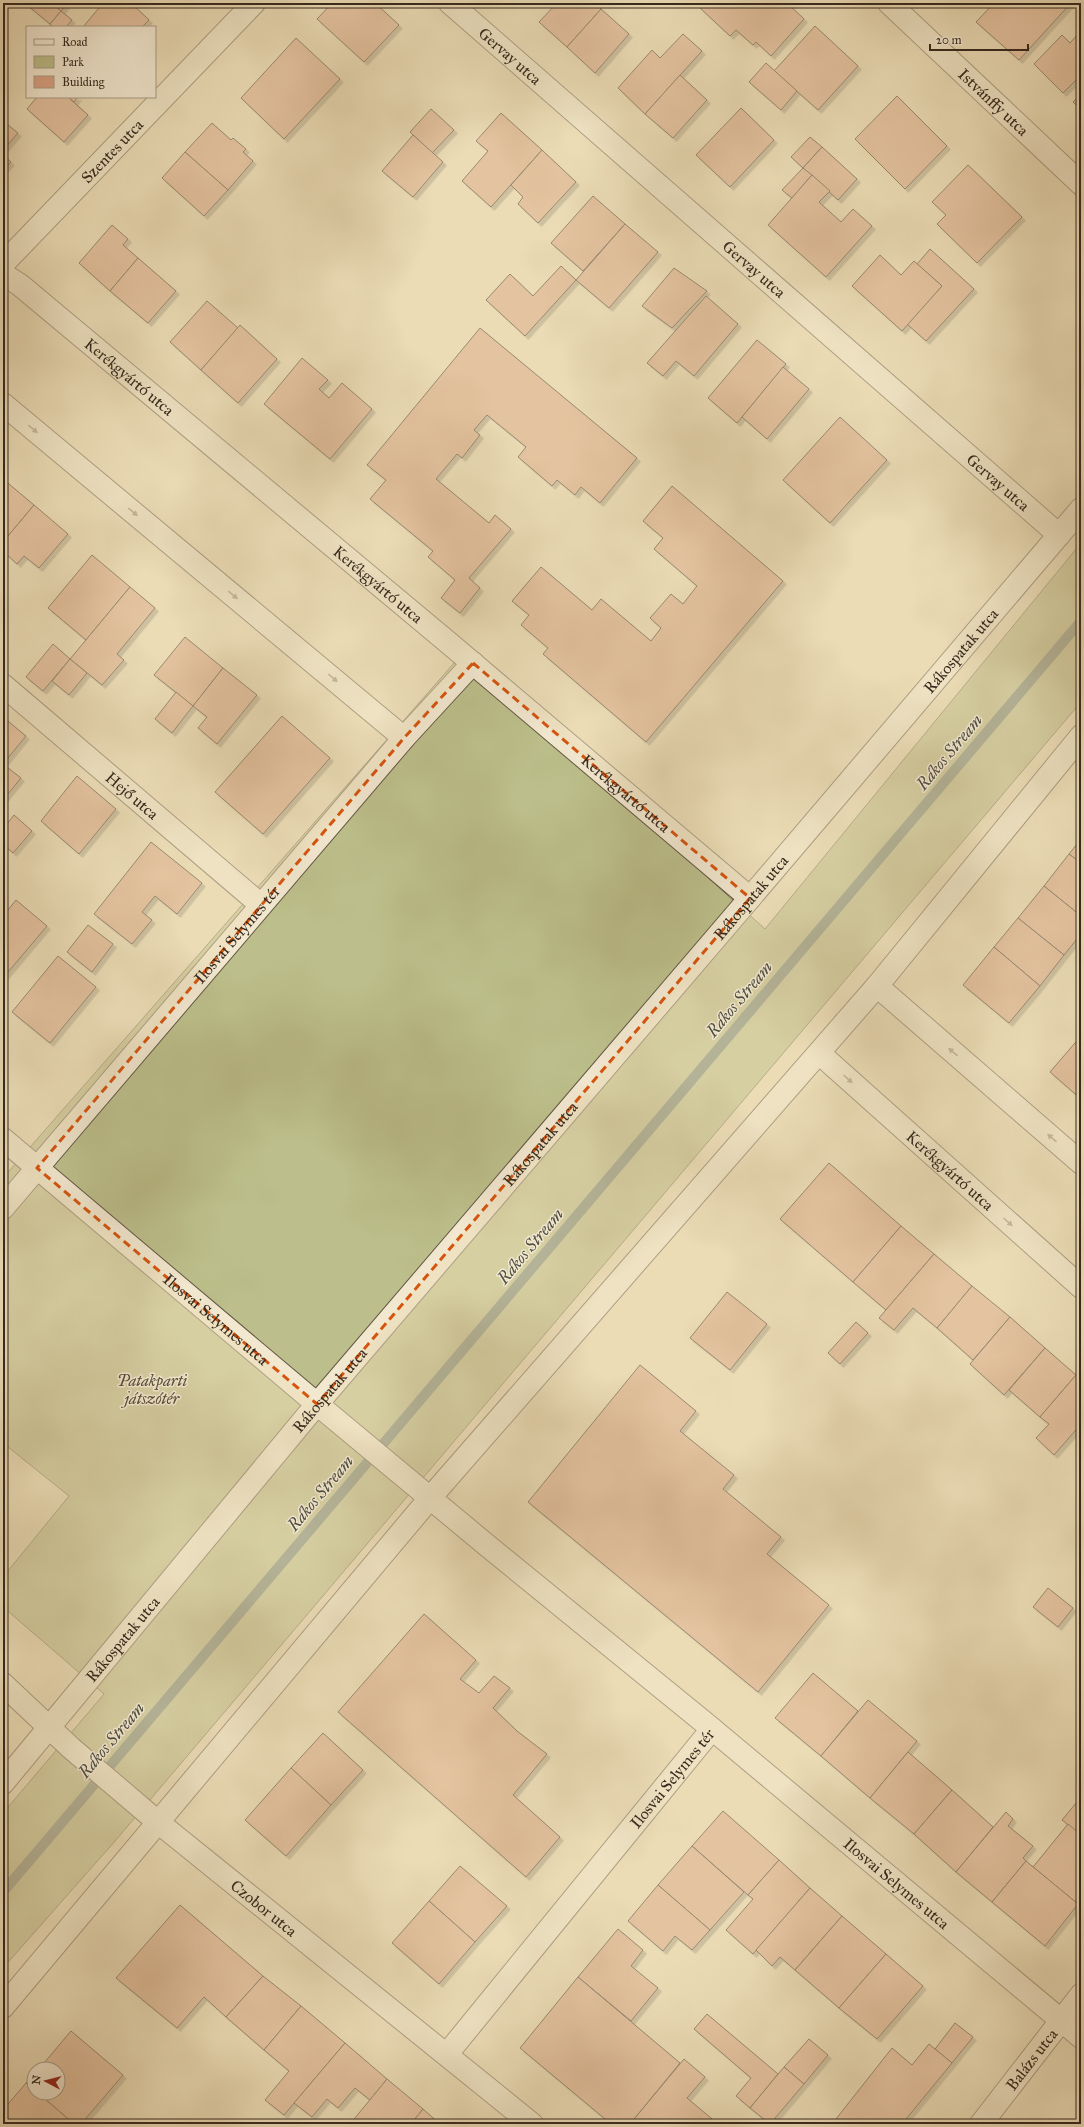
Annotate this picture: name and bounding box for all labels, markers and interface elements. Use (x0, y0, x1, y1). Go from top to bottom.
street label: Gervay utca (475, 23, 546, 89)
legend (26, 26, 156, 98)
scale bar (930, 26, 1028, 52)
text: 20 m (936, 33, 962, 47)
text: Road (62, 35, 88, 49)
text: Park (62, 55, 84, 69)
street label: Istvánffy utca (954, 65, 1033, 140)
text: Building (62, 75, 105, 90)
street label: Szentes utca (77, 115, 147, 187)
street label: Gervay utca (719, 237, 790, 302)
street label: Kerékgyártó utca (81, 334, 178, 420)
one-way arrow (28, 424, 38, 433)
street label: Gervay utca (963, 450, 1034, 515)
one-way arrow (127, 507, 138, 516)
street label: Kerékgyártó utca (329, 542, 427, 627)
one-way arrow (227, 591, 238, 600)
street label: Rákospatak utca (920, 605, 1002, 697)
one-way arrow (327, 674, 338, 683)
water label: Rákos Stream (911, 710, 987, 795)
street label: Kerékgyártó utca (577, 750, 674, 836)
street label: Hejő utca (102, 768, 163, 824)
street label: Rákospatak utca (710, 851, 792, 944)
street label: Ilosvai Selymes tér (190, 882, 284, 987)
water label: Rákos Stream (701, 957, 777, 1042)
one-way arrow (948, 1048, 959, 1057)
one-way arrow (843, 1075, 853, 1084)
street label: Rákospatak utca (499, 1098, 582, 1190)
street label: Kerékgyártó utca (902, 1127, 998, 1215)
one-way arrow (1046, 1133, 1057, 1142)
water label: Rákos Stream (492, 1204, 568, 1289)
one-way arrow (1003, 1217, 1013, 1226)
street label: Ilosvai Selymes utca (159, 1270, 273, 1369)
street label: Rákospatak utca (289, 1344, 371, 1436)
park label: Patakparti játszótér (117, 1371, 187, 1409)
water label: Rákos Stream (282, 1451, 358, 1536)
street label: Rákospatak utca (82, 1593, 164, 1686)
water label: Rákos Stream (73, 1698, 149, 1783)
street label: Ilosvai Selymes tér (626, 1725, 718, 1832)
street label: Ilosvai Selymes utca (840, 1834, 953, 1933)
street label: Czobor utca (227, 1876, 301, 1941)
street label: Balázs utca (1002, 2025, 1062, 2094)
north arrow (26, 2061, 66, 2101)
text: N (30, 2074, 44, 2085)

